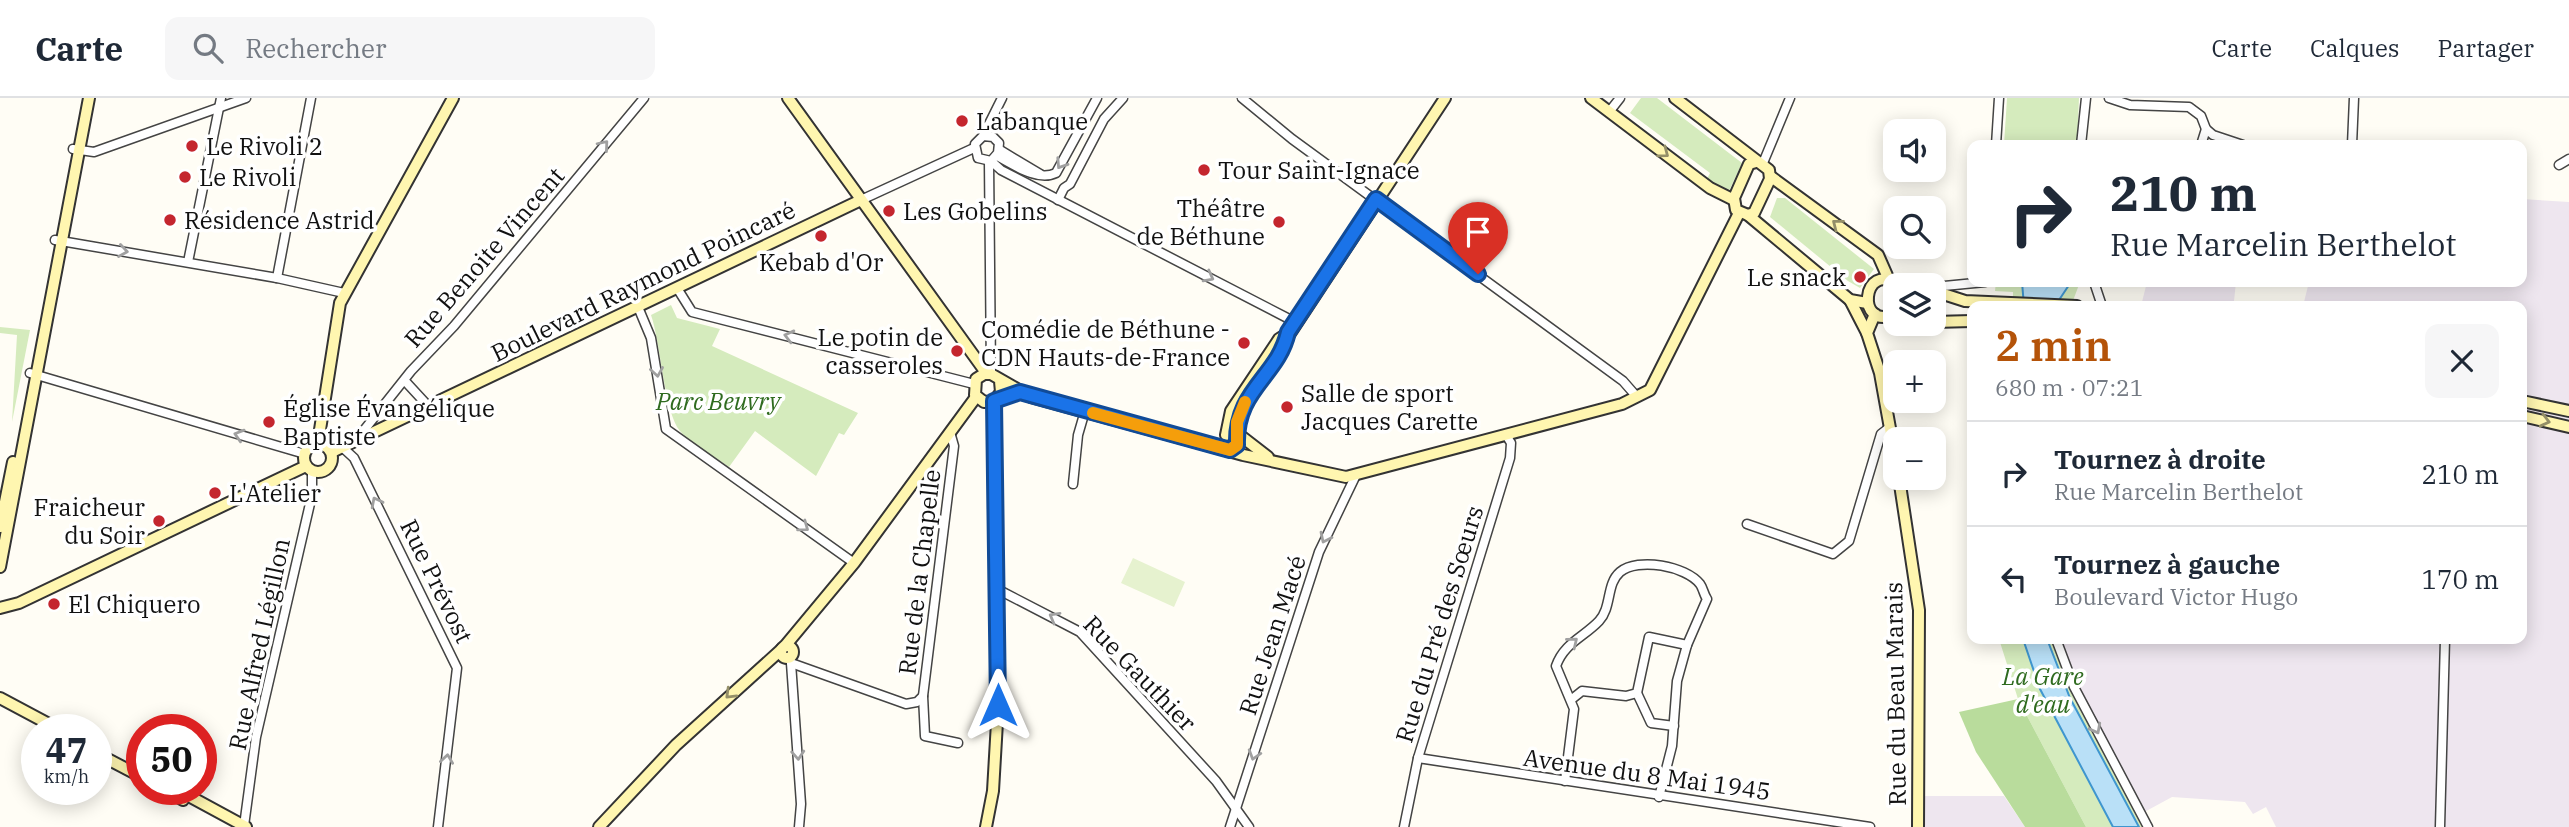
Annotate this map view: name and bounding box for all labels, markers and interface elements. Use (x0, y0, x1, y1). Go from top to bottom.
search box (165, 17, 655, 80)
text: Carte (35, 27, 123, 70)
icon: search (189, 29, 227, 67)
text: Rechercher (245, 31, 386, 65)
text: Carte (2211, 32, 2272, 64)
text: Calques (2310, 32, 2400, 64)
text: Partager (2438, 32, 2534, 64)
place label: Labanque (976, 105, 1088, 137)
marker: Labanque (954, 113, 970, 129)
map controls (1883, 119, 1946, 490)
button: sound (1883, 119, 1946, 182)
place label: Le Rivoli 2 (206, 130, 323, 162)
marker: Le Rivoli 2 (184, 138, 200, 154)
one-way arrow (596, 141, 608, 154)
one-way arrow (1656, 145, 1669, 158)
place label: Tour Saint-Ignace (1218, 154, 1420, 186)
one-way arrow (1056, 157, 1069, 170)
street label: Rue Benoite Vincent (397, 160, 571, 354)
place label: Le Rivoli (199, 161, 296, 193)
text: 210 m (2110, 161, 2257, 224)
marker: Tour Saint-Ignace (1196, 162, 1212, 178)
icon: right (1995, 168, 2086, 259)
marker: Le Rivoli (177, 169, 193, 185)
place label: Théâtre de Béthune (1137, 192, 1265, 252)
street label: Boulevard Raymond Poincaré (486, 193, 800, 369)
place label: Les Gobelins (903, 195, 1048, 227)
button: search (1883, 196, 1946, 259)
pin (1448, 202, 1508, 274)
marker: Les Gobelins (881, 203, 897, 219)
place label: Résidence Astrid (184, 204, 375, 236)
marker: Résidence Astrid (162, 212, 178, 228)
icon: arrive (1459, 213, 1497, 251)
marker: Théâtre de Béthune (1271, 214, 1287, 230)
one-way arrow (1833, 219, 1845, 232)
text: Rue Marcelin Berthelot (2110, 223, 2457, 265)
marker: Kebab d'Or (813, 228, 829, 244)
one-way arrow (117, 243, 129, 258)
place label: Kebab d'Or (759, 246, 884, 278)
place label: Le snack (1747, 261, 1846, 293)
one-way arrow (1202, 268, 1215, 282)
marker: Le snack (1852, 269, 1868, 285)
button: layers (1883, 273, 1946, 336)
place label: Comédie de Béthune - CDN Hauts-de-France (981, 313, 1230, 373)
text: 2 min (1995, 318, 2112, 373)
place label: Le potin de casseroles (817, 321, 943, 381)
button: close (2425, 324, 2499, 398)
one-way arrow (783, 330, 795, 344)
marker: Comédie de Béthune - CDN Hauts-de-France (1236, 335, 1252, 351)
marker: Le potin de casseroles (949, 343, 965, 359)
button: + (1883, 350, 1946, 413)
one-way arrow (649, 366, 664, 378)
text: 680 m · 07:21 (1995, 372, 2144, 402)
place label: Salle de sport Jacques Carette (1301, 377, 1478, 437)
park label: Parc Beuvry (655, 385, 782, 417)
place label: Église Évangélique Baptiste (283, 392, 495, 452)
marker: Salle de sport Jacques Carette (1279, 399, 1295, 415)
one-way arrow (2539, 413, 2551, 427)
marker: Église Évangélique Baptiste (261, 414, 277, 430)
button: − (1883, 427, 1946, 490)
one-way arrow (234, 429, 246, 444)
text: Tournez à droite (2054, 442, 2266, 476)
icon: right (1995, 455, 2033, 493)
text: 210 m (2421, 457, 2499, 491)
street label: Rue de la Chapelle (891, 467, 947, 677)
text: Rue Marcelin Berthelot (2054, 476, 2303, 506)
place label: L'Atelier (229, 477, 321, 509)
marker: L'Atelier (207, 485, 223, 501)
place label: Fraicheur du Soir (34, 491, 145, 551)
one-way arrow (371, 497, 385, 509)
street label: Rue du Pré des Sœurs (1388, 502, 1490, 746)
marker: Fraicheur du Soir (151, 513, 167, 529)
street label: Rue Prévost (393, 514, 481, 648)
one-way arrow (796, 519, 809, 532)
one-way arrow (1319, 531, 1333, 544)
street label: Rue Alfred Légillon (221, 535, 297, 753)
text: Tournez à gauche (2054, 547, 2280, 581)
street label: Rue Jean Macé (1231, 551, 1313, 719)
icon: left (1995, 560, 2033, 598)
text: 170 m (2421, 562, 2499, 596)
text: Boulevard Victor Hugo (2054, 581, 2298, 611)
street label: Rue du Beau Marais (1877, 582, 1913, 806)
place label: El Chiquero (68, 588, 201, 620)
marker: El Chiquero (46, 596, 62, 612)
street label: Rue Gauthier (1077, 608, 1204, 738)
one-way arrow (1049, 612, 1062, 626)
one-way arrow (1565, 638, 1578, 650)
park label: La Gare d'eau (2001, 660, 2084, 720)
position arrow (961, 668, 1035, 742)
one-way arrow (726, 685, 739, 698)
speed limit sign: 50 (126, 714, 217, 805)
one-way arrow (2088, 722, 2102, 734)
text: 47 (45, 727, 88, 773)
street label: Avenue du 8 Mai 1945 (1521, 741, 1773, 807)
one-way arrow (1248, 748, 1263, 760)
one-way arrow (790, 750, 805, 761)
one-way arrow (440, 753, 455, 765)
text: km/h (44, 765, 89, 788)

